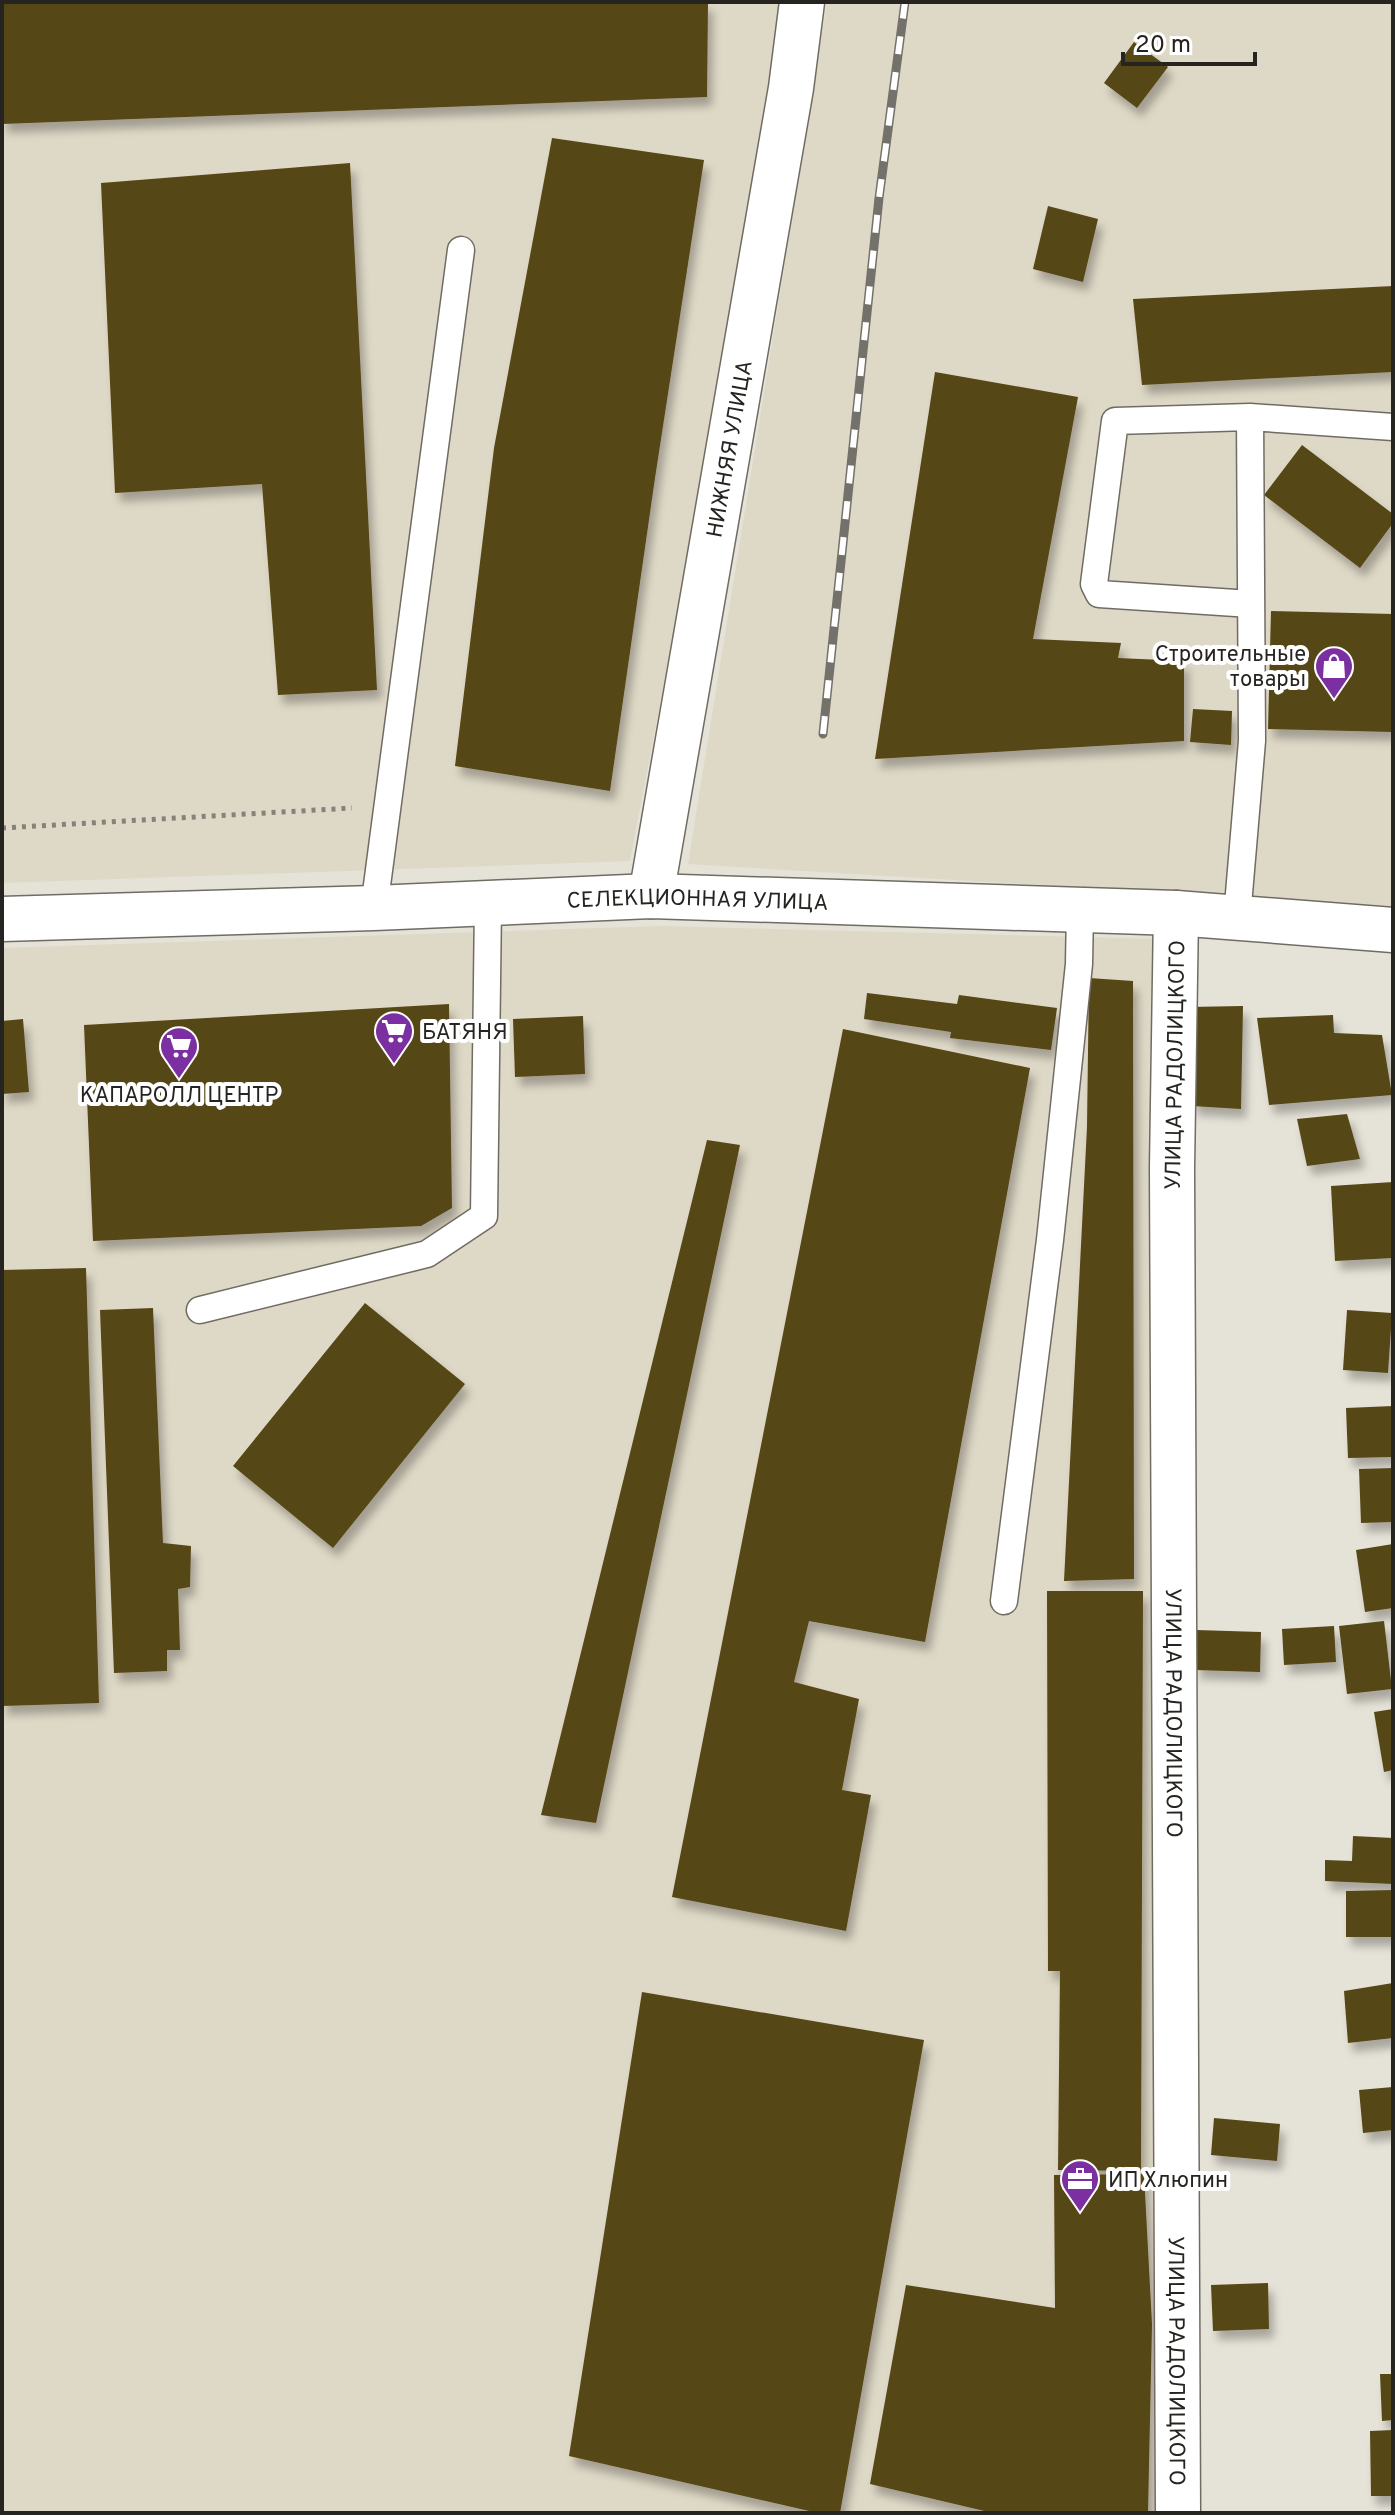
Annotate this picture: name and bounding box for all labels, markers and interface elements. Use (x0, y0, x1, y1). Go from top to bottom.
scale bar (1123, 16, 1255, 66)
text: 20 m (1135, 31, 1191, 61)
street label: НИЖНЯЯ УЛИЦА (702, 358, 760, 540)
place label: Строительные товары (1155, 642, 1306, 694)
shop icon: Строительные товары (1313, 645, 1355, 700)
street label: СЕЛЕКЦИОННАЯ УЛИЦА (566, 885, 829, 918)
street label: УЛИЦА РАДОЛИЦКОГО (1161, 940, 1192, 1190)
supermarket icon: БАТЯНЯ (373, 1010, 415, 1065)
place label: БАТЯНЯ (422, 1020, 508, 1047)
supermarket icon: КАПАРОЛЛ ЦЕНТР (158, 1025, 200, 1080)
place label: КАПАРОЛЛ ЦЕНТР (80, 1083, 278, 1110)
street label: УЛИЦА РАДОЛИЦКОГО (1158, 1588, 1186, 1838)
office icon: ИП Хлюпин (1059, 2158, 1101, 2213)
place label: ИП Хлюпин (1108, 2168, 1228, 2195)
street label: УЛИЦА РАДОЛИЦКОГО (1161, 2236, 1189, 2486)

